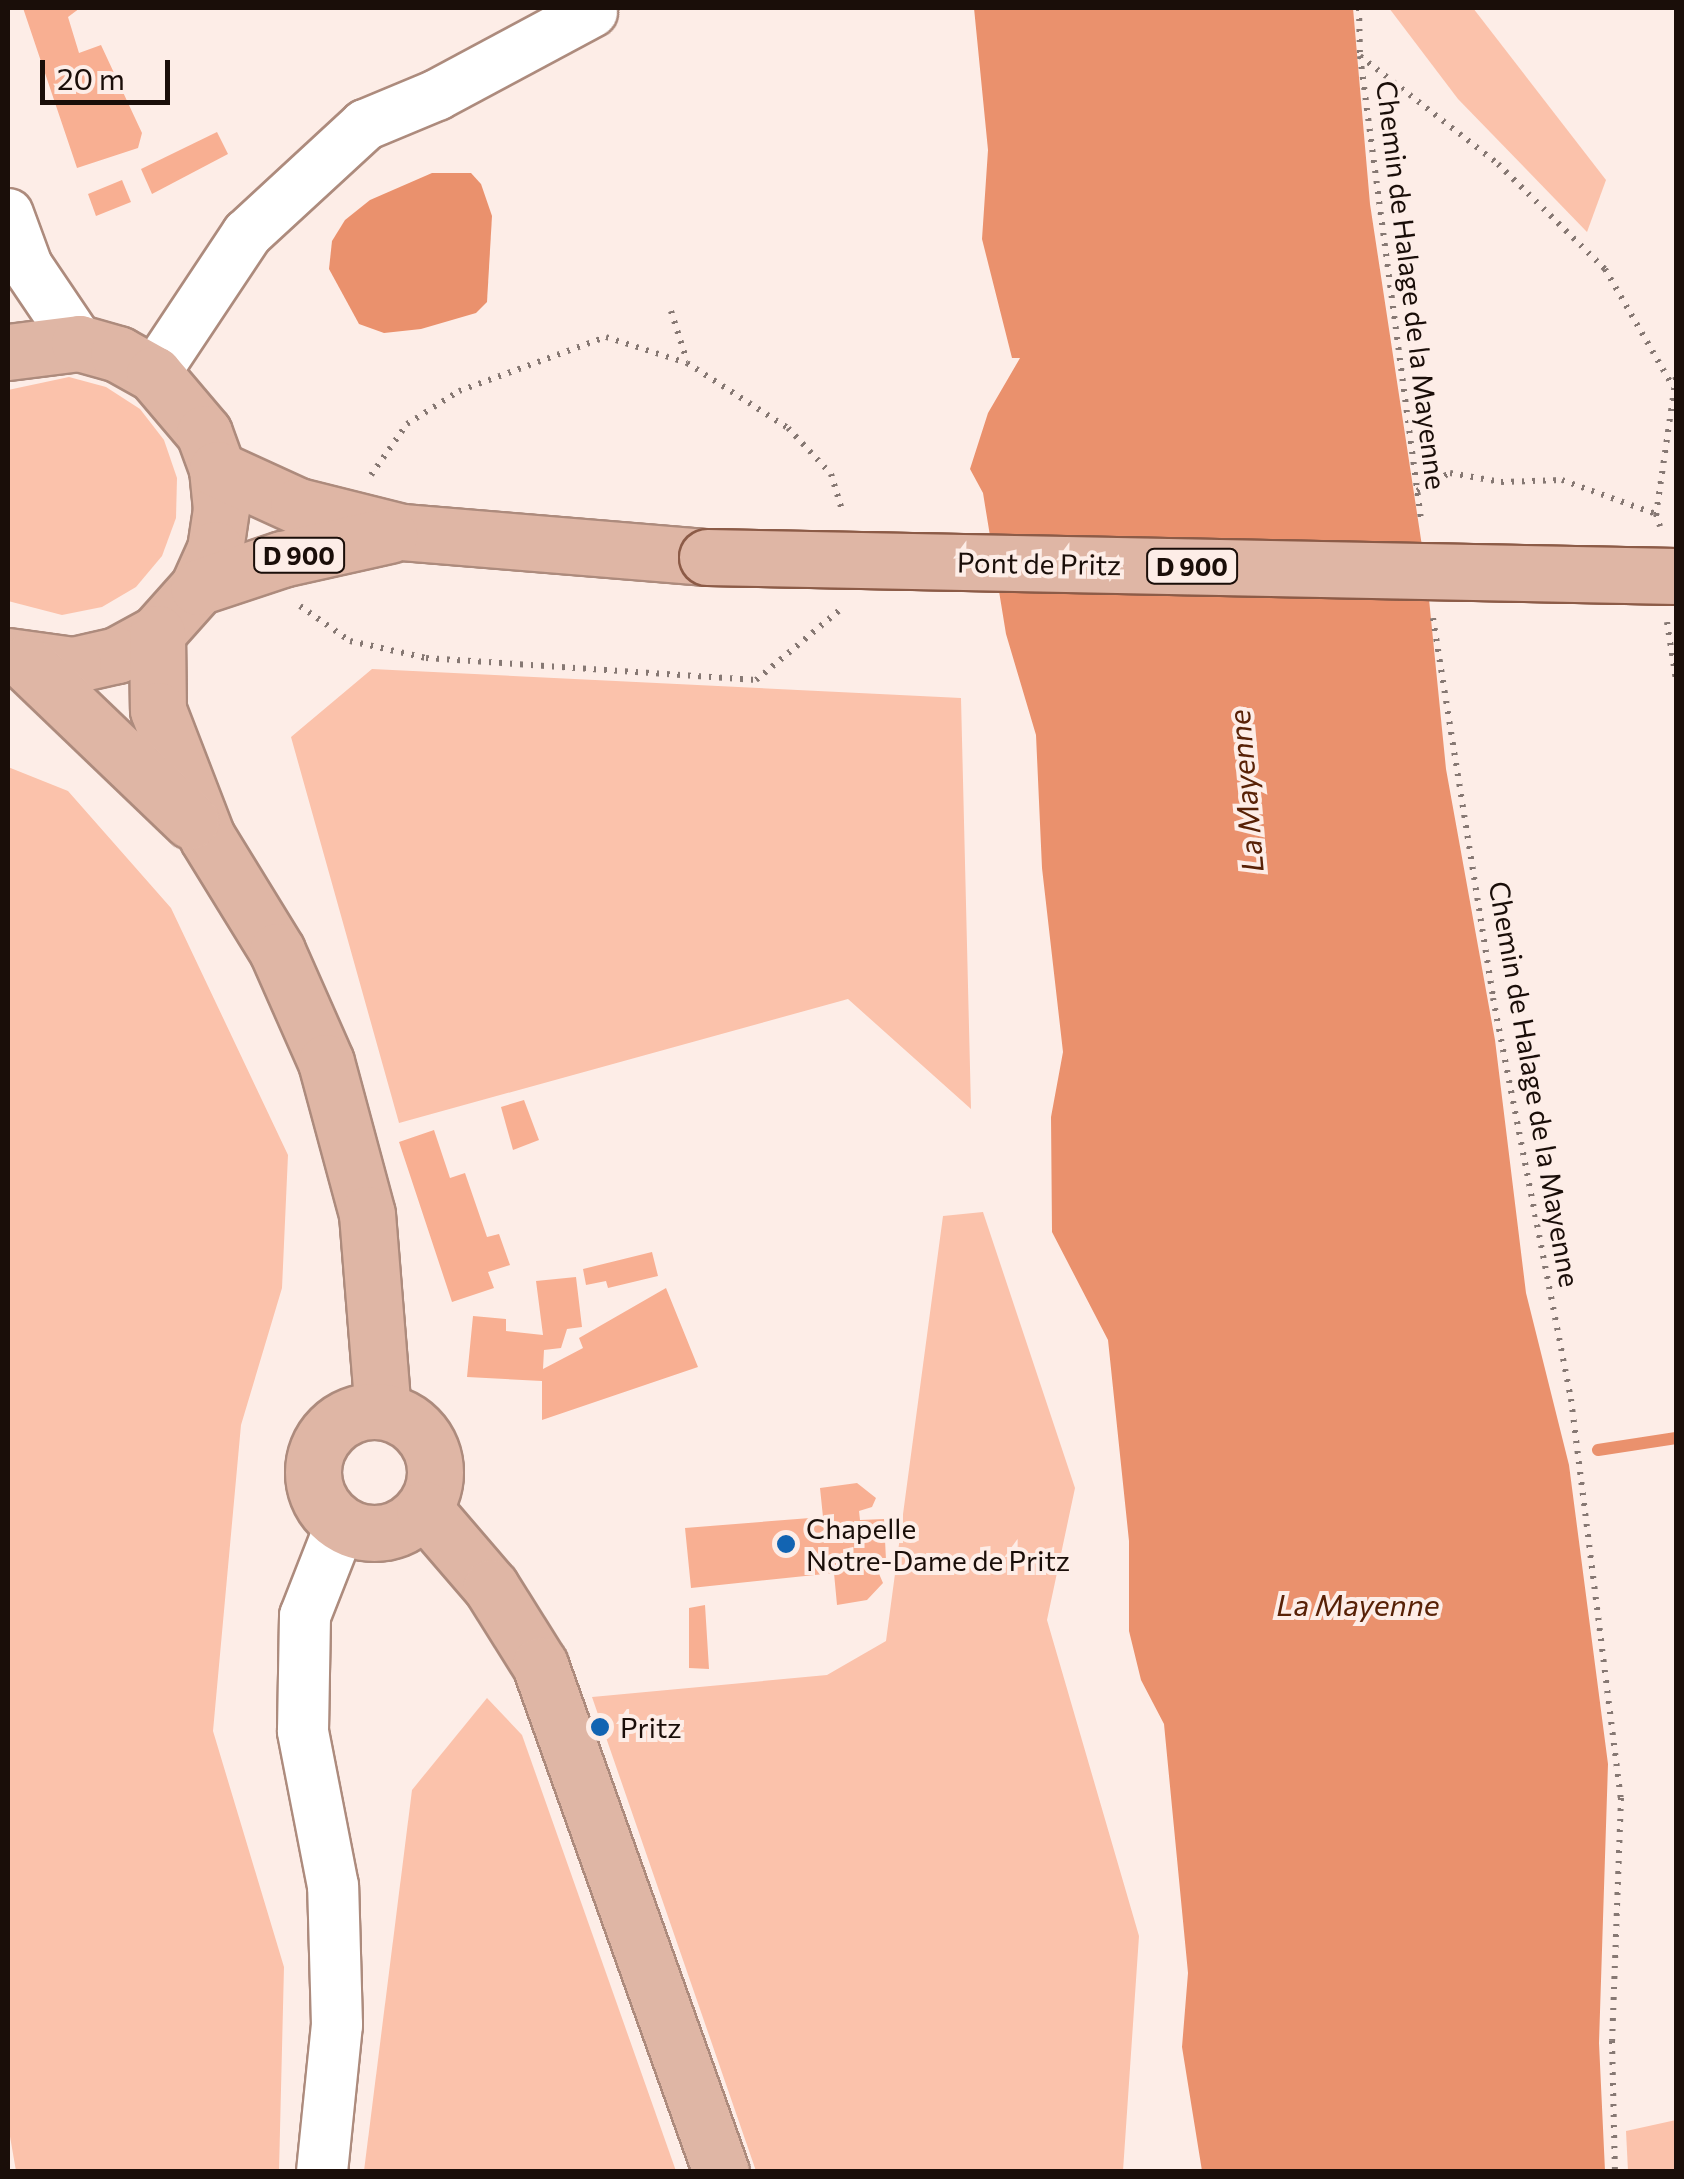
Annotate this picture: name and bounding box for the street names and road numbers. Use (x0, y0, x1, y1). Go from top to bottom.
street label: Chemin de Halage de la Mayenne (1370, 79, 1454, 491)
road number: D 900 (252, 535, 346, 575)
street label: Pont de Pritz (957, 545, 1121, 581)
road number: D 900 (1144, 546, 1240, 586)
street label: Chemin de Halage de la Mayenne (1483, 878, 1587, 1290)

